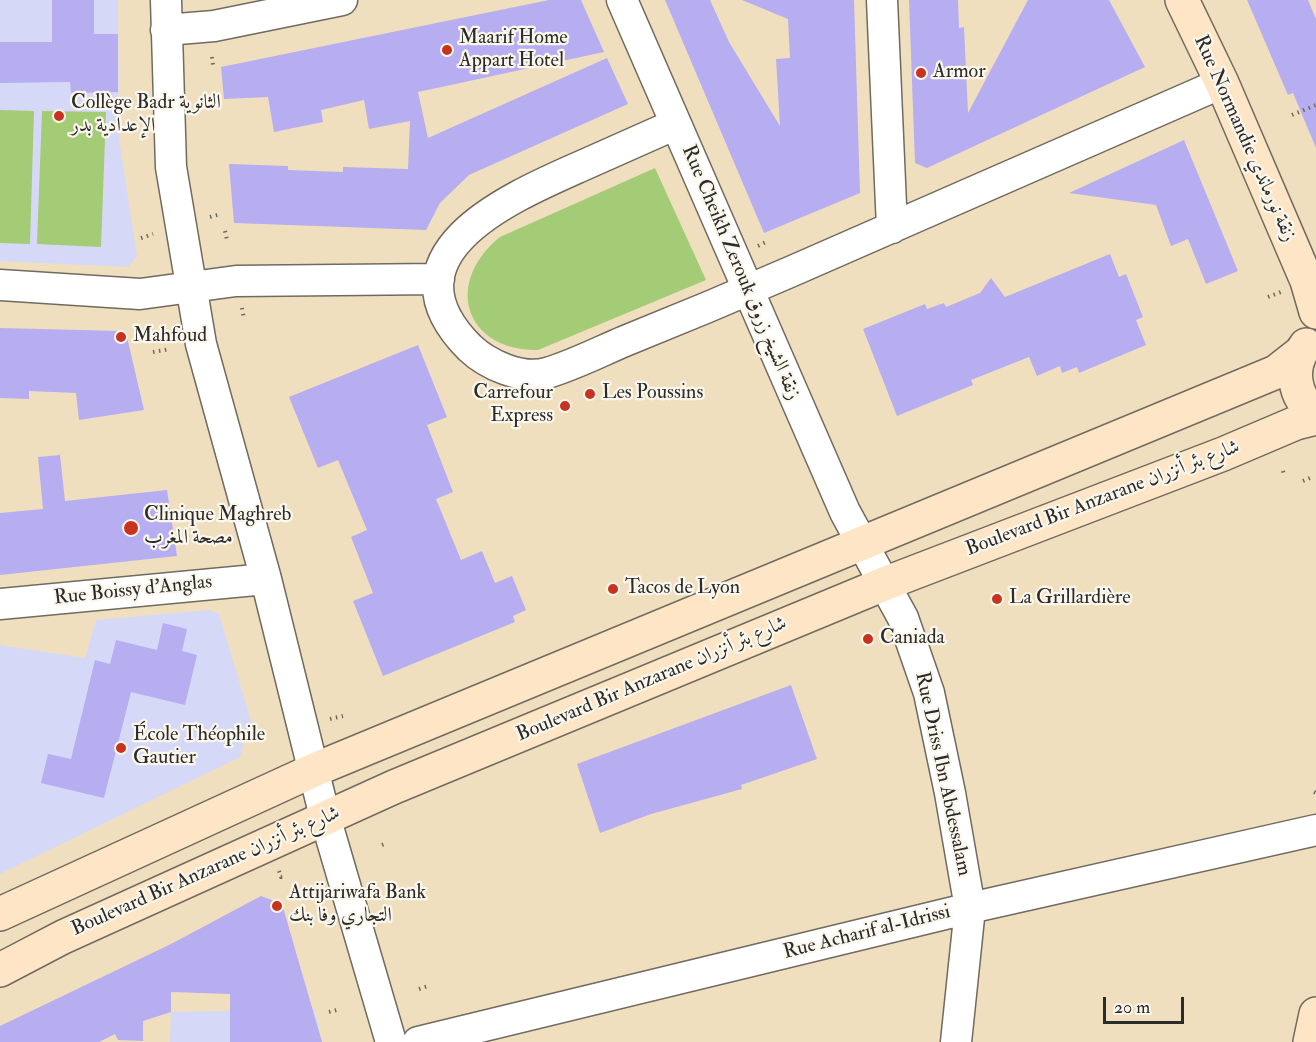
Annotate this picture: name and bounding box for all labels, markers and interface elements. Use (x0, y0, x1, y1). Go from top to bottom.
place label: Maarif Home Appart Hotel (459, 27, 568, 74)
street label: Rue Normandie زنقة نورماندي (1188, 32, 1300, 246)
marker: Maarif Home Appart Hotel (440, 43, 454, 57)
place label: Armor (933, 61, 986, 85)
marker: Armor (914, 66, 928, 80)
place label: Collège Badr الثانوية الإعدادية بدر (71, 92, 221, 139)
marker: Collège Badr الثانوية الإعدادية بدر (52, 109, 66, 123)
street label: Rue Cheikh Zerouk زنقة الشيخ زروق (675, 142, 805, 404)
place label: Mahfoud (133, 325, 207, 349)
marker: Mahfoud (114, 330, 128, 344)
place label: Carrefour Express (473, 382, 553, 429)
place label: Les Poussins (602, 382, 703, 406)
marker: Les Poussins (583, 387, 597, 401)
marker: Carrefour Express (558, 399, 572, 413)
street label: Boulevard Bir Anzarane شارع بئر أنزران (963, 436, 1243, 562)
place label: Clinique Maghreb مصحة المغرب (144, 504, 291, 551)
marker: Clinique Maghreb مصحة المغرب (122, 519, 140, 537)
street label: Rue Boissy d’Anglas (53, 571, 213, 611)
place label: Tacos de Lyon (625, 577, 740, 601)
marker: Tacos de Lyon (606, 582, 620, 596)
place label: La Grillardière (1009, 587, 1131, 611)
marker: La Grillardière (990, 592, 1004, 606)
street label: Boulevard Bir Anzarane شارع بئر أنزران (513, 612, 791, 748)
place label: Caniada (880, 627, 945, 651)
marker: Caniada (861, 632, 875, 646)
street label: Rue Driss Ibn Abdessalam (909, 670, 975, 878)
place label: École Théophile Gautier (133, 724, 265, 771)
marker: École Théophile Gautier (114, 741, 128, 755)
street label: Boulevard Bir Anzarane شارع بئر أنزران (68, 802, 344, 942)
place label: Attijariwafa Bank التجاري وفا بنك (289, 882, 426, 929)
marker: Attijariwafa Bank التجاري وفا بنك (270, 899, 284, 913)
street label: Rue Acharif al-Idrissi (781, 901, 953, 965)
scale bar (1106, 985, 1187, 1023)
text: 20 m (1114, 996, 1150, 1019)

